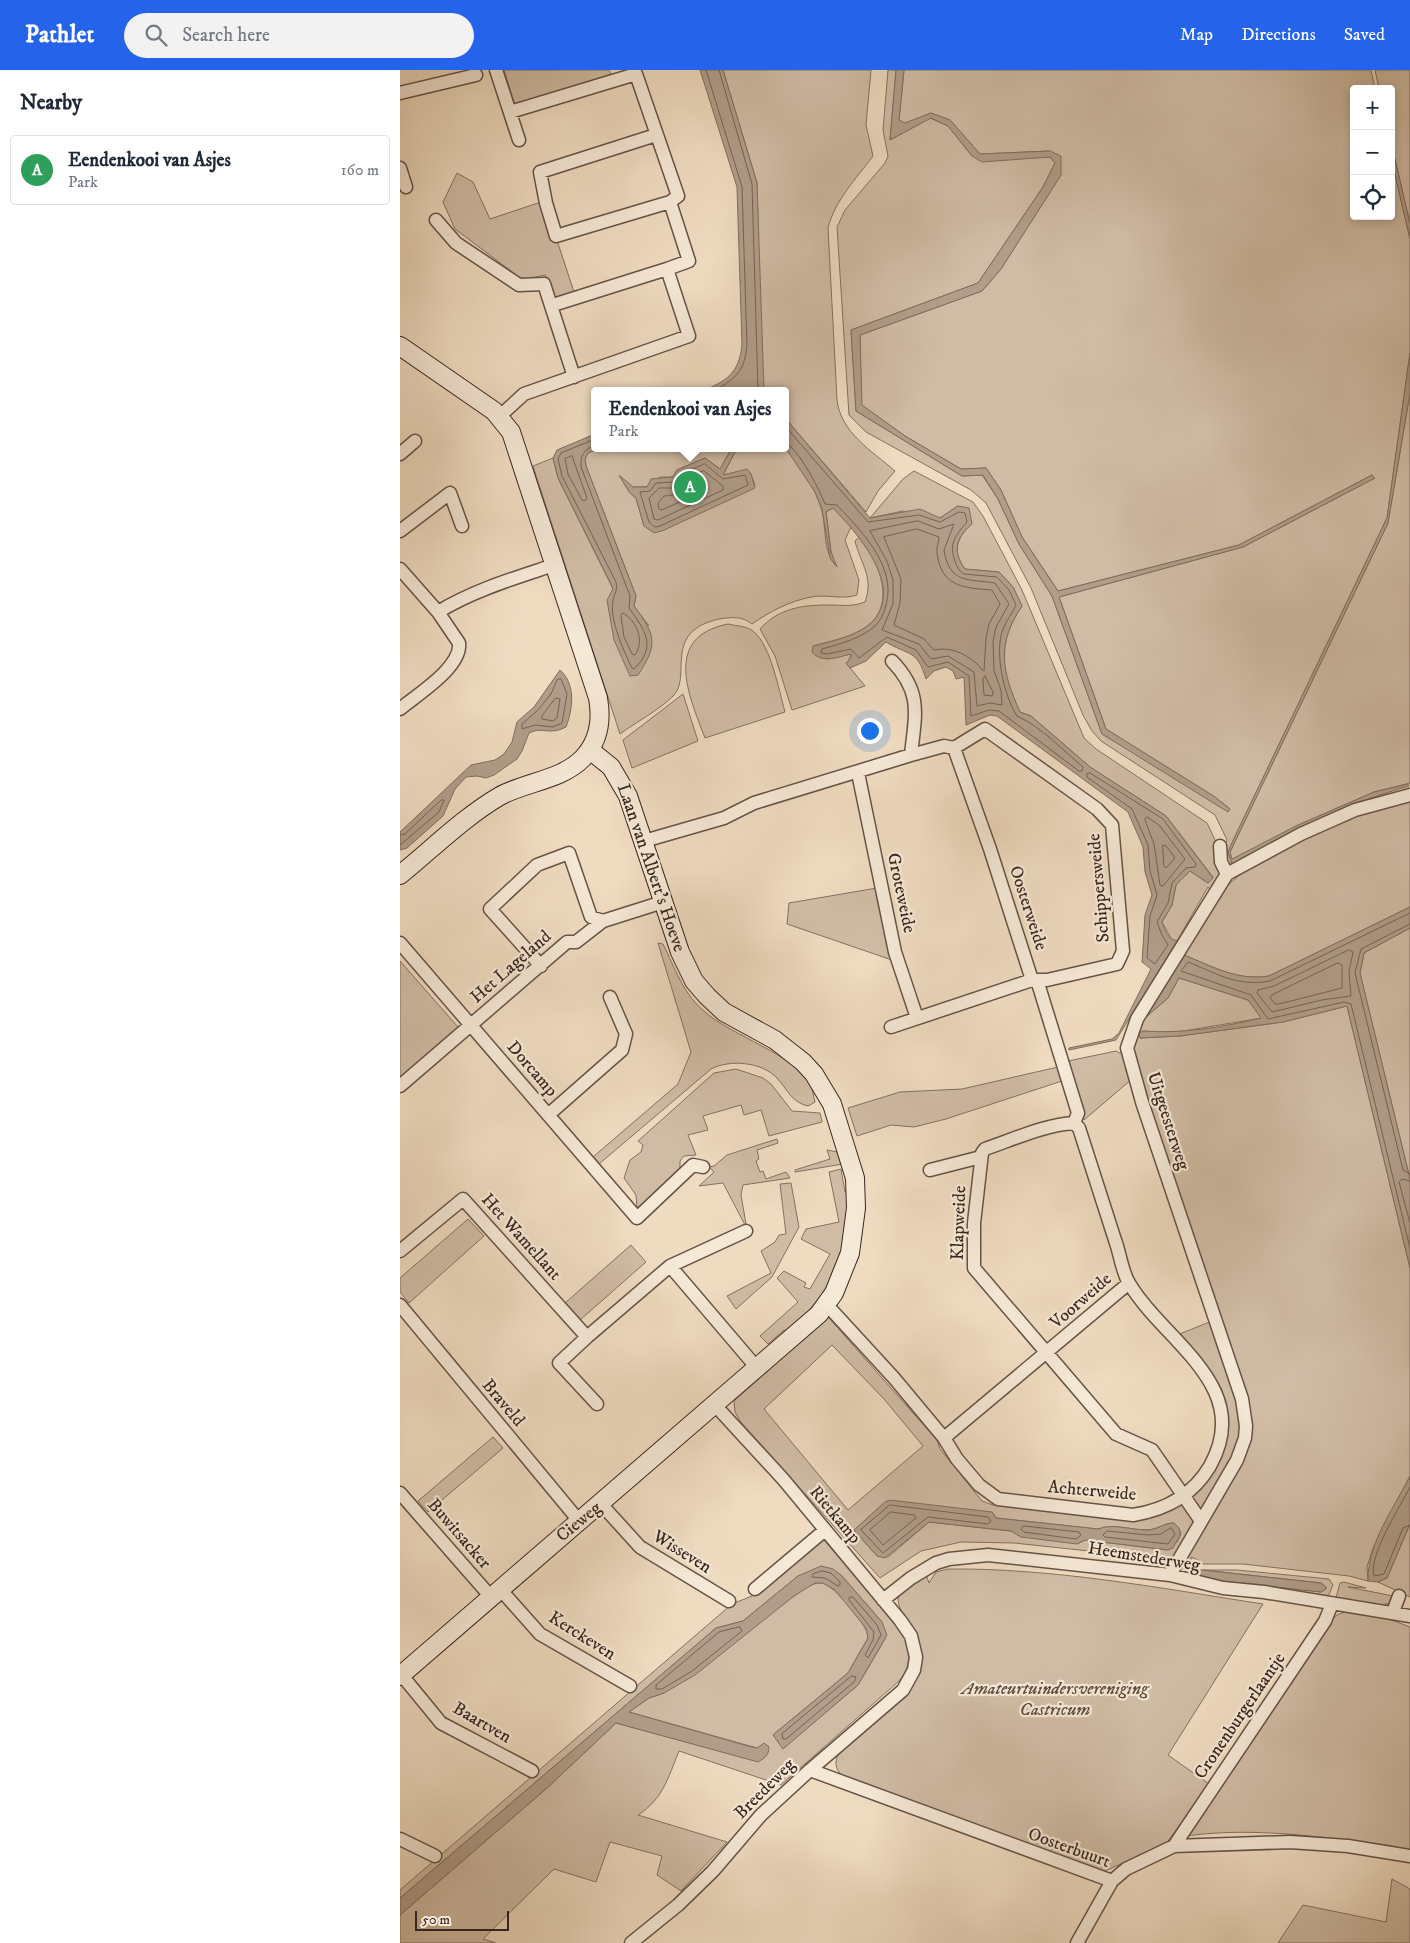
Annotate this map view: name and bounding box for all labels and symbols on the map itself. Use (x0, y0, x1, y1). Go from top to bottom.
pin: A (674, 468, 706, 506)
your location (857, 718, 883, 744)
street label: Laan van Albert's Hoeve (612, 781, 690, 955)
street label: Schippersweide (1083, 832, 1115, 944)
street label: Groteweide (882, 851, 920, 935)
street label: Oosterweide (1004, 863, 1052, 953)
street label: Het Lageland (466, 926, 556, 1008)
street label: Dorcamp (502, 1037, 562, 1101)
street label: Uitgeesterweg (1142, 1069, 1194, 1173)
street label: Klapweide (947, 1185, 971, 1261)
street label: Het Wamellant (476, 1189, 566, 1285)
street label: Voorweide (1045, 1268, 1116, 1334)
street label: Braveld (477, 1375, 529, 1431)
street label: Achterweide (1047, 1476, 1137, 1506)
street label: Rietkamp (804, 1482, 866, 1548)
street label: Buwitsacker (422, 1494, 496, 1574)
street label: Cieweg (552, 1497, 606, 1547)
street label: Wisseven (648, 1525, 716, 1579)
street label: Heemstederweg (1086, 1537, 1202, 1577)
street label: Kerckeven (544, 1607, 620, 1666)
street label: Cronenburgerlaantje (1190, 1649, 1290, 1783)
park label: Amateurtuindersvereniging Castricum (960, 1678, 1150, 1721)
street label: Baartven (449, 1698, 516, 1749)
street label: Breedeweg (730, 1754, 800, 1824)
street label: Oosterbuurt (1025, 1823, 1113, 1873)
scale bar (415, 1908, 509, 1931)

